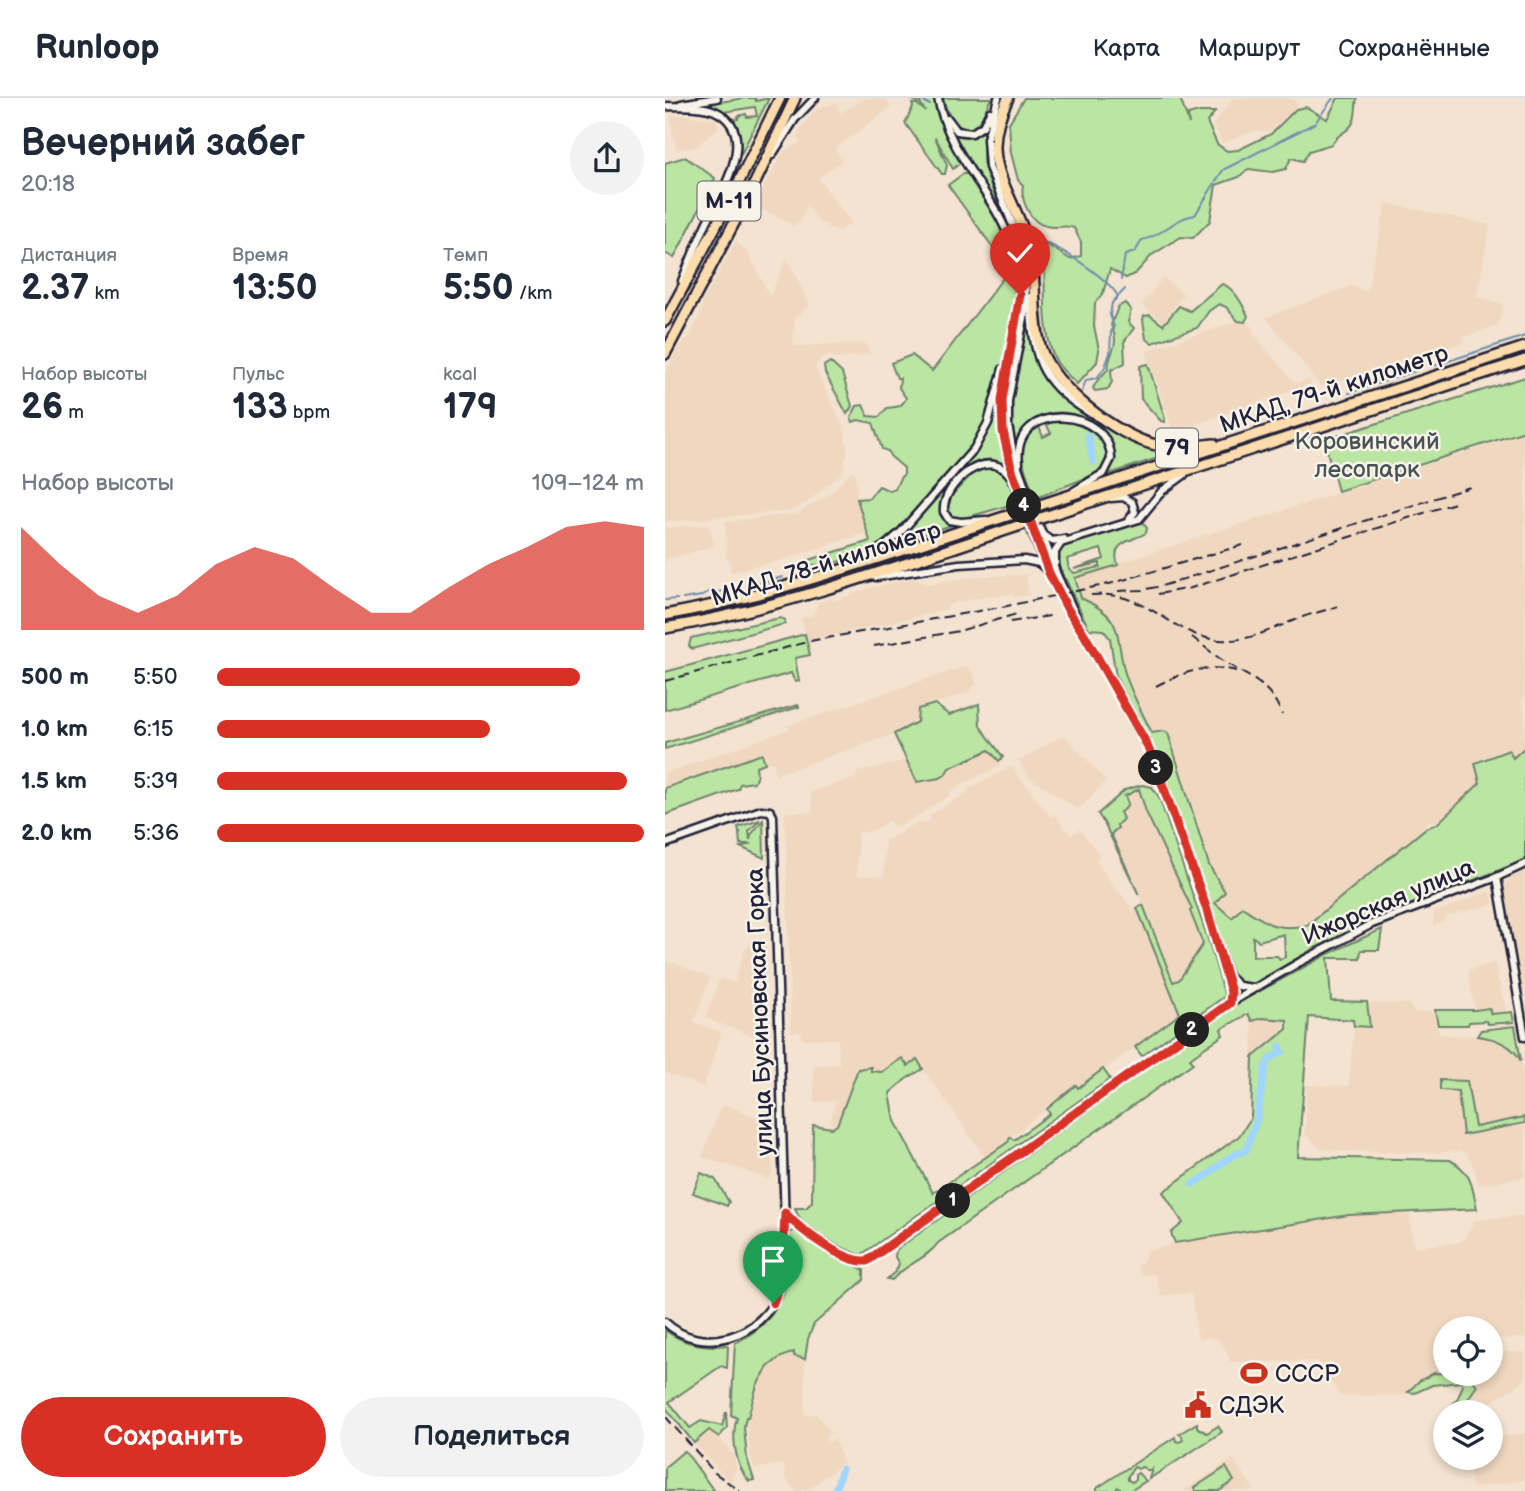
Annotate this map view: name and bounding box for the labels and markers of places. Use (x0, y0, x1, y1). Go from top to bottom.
pin (990, 223, 1050, 295)
pin: 4 (1007, 488, 1041, 524)
pin: 3 (1139, 750, 1173, 786)
pin: 2 (1175, 1012, 1209, 1048)
pin: 1 (935, 1184, 971, 1218)
pin (743, 1231, 803, 1303)
sports icon: СССР (1239, 1358, 1269, 1388)
place label: СССР (1275, 1359, 1339, 1388)
public building icon: СДЭК (1183, 1390, 1213, 1420)
place label: СДЭК (1219, 1391, 1285, 1420)

